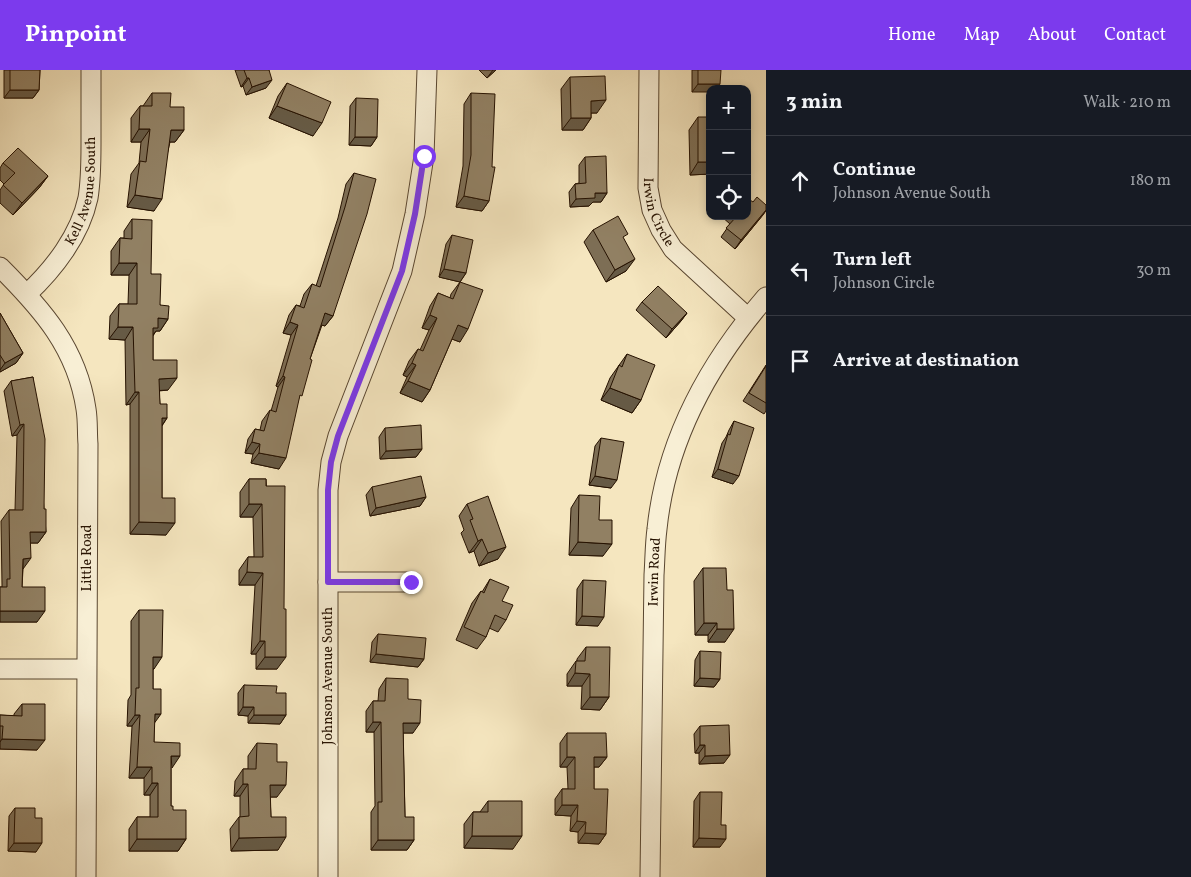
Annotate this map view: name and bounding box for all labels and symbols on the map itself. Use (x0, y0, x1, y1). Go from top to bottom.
street label: Kell Avenue South (61, 137, 101, 249)
route start (413, 145, 436, 168)
street label: Irwin Circle (638, 177, 679, 251)
street label: Little Road (78, 524, 97, 591)
street label: Irwin Road (644, 537, 666, 607)
route end (400, 571, 423, 594)
street label: Johnson Avenue South (319, 607, 338, 745)

